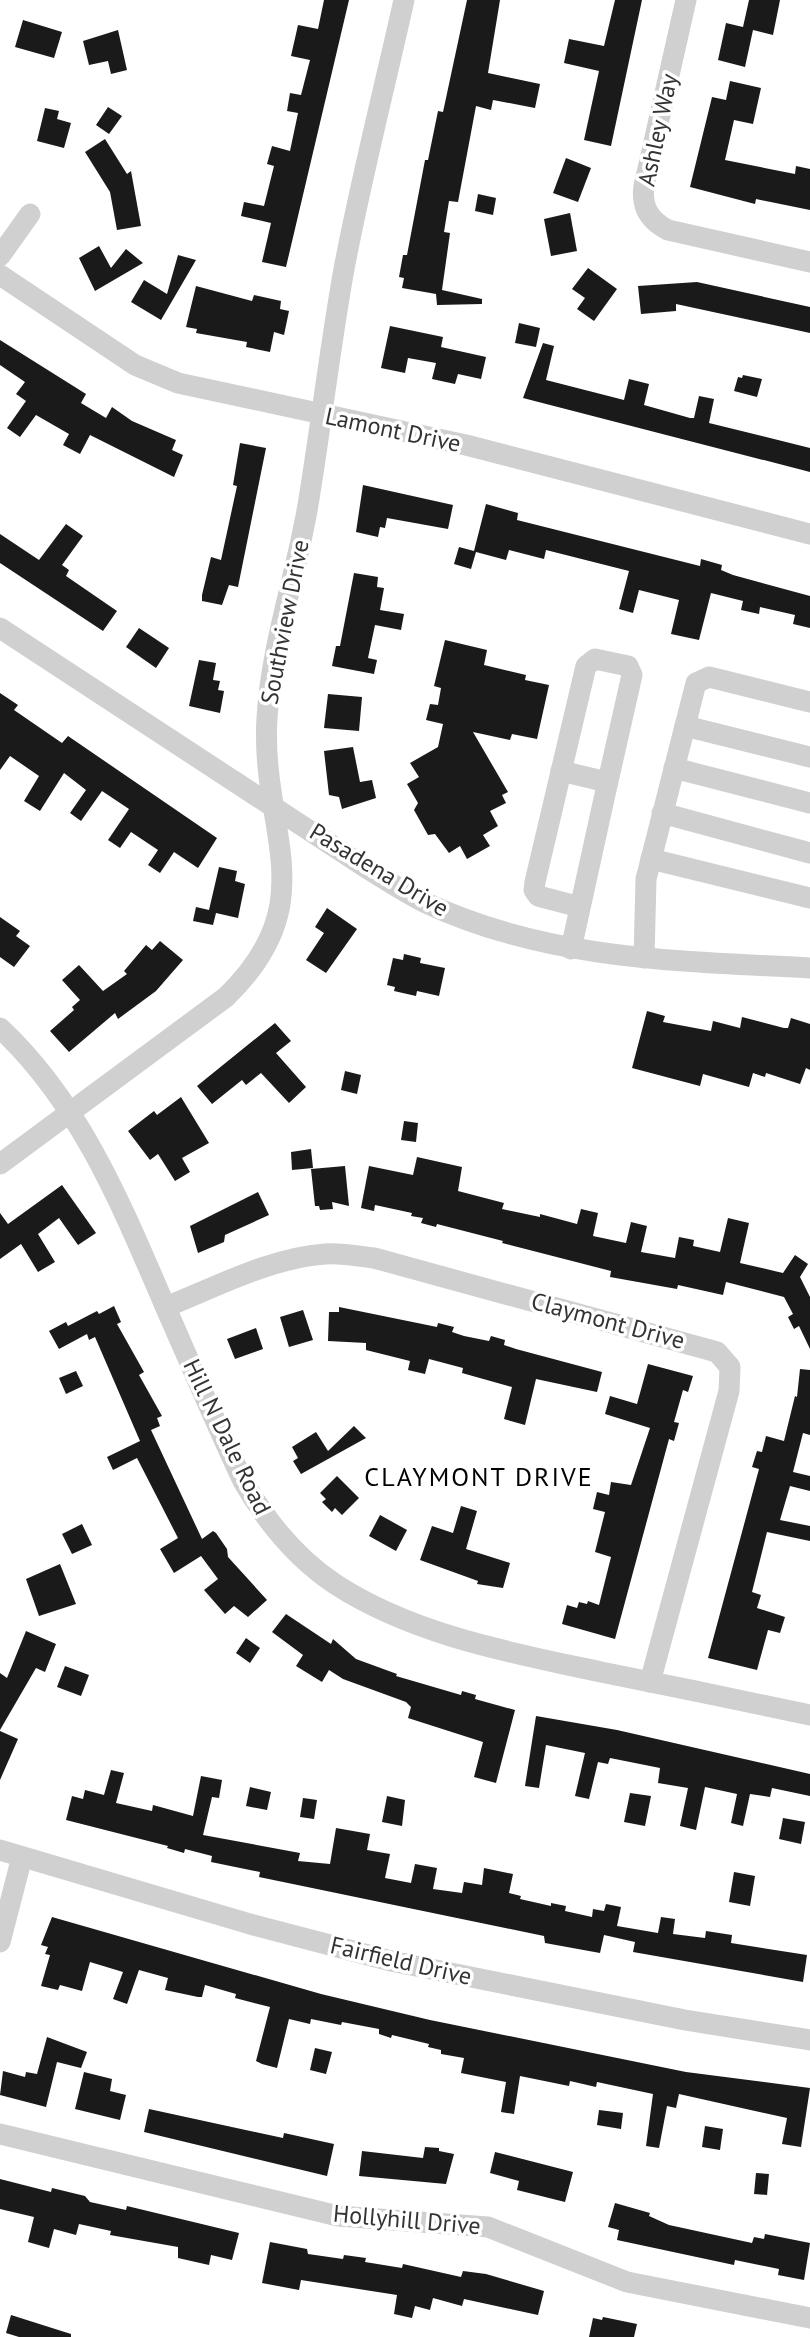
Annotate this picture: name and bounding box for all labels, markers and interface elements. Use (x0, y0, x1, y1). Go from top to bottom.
street label: Ashley Way (630, 71, 685, 189)
street label: Lamont Drive (323, 400, 464, 459)
street label: Southview Drive (253, 537, 316, 707)
street label: Pasadena Drive (304, 816, 454, 923)
street label: Claymont Drive (528, 1285, 688, 1356)
street label: Hill N Dale Road (176, 1354, 279, 1520)
district label: CLAYMONT DRIVE (364, 1460, 594, 1493)
street label: Fairfield Drive (327, 1929, 475, 1992)
street label: Hollyhill Drive (332, 2198, 482, 2241)

